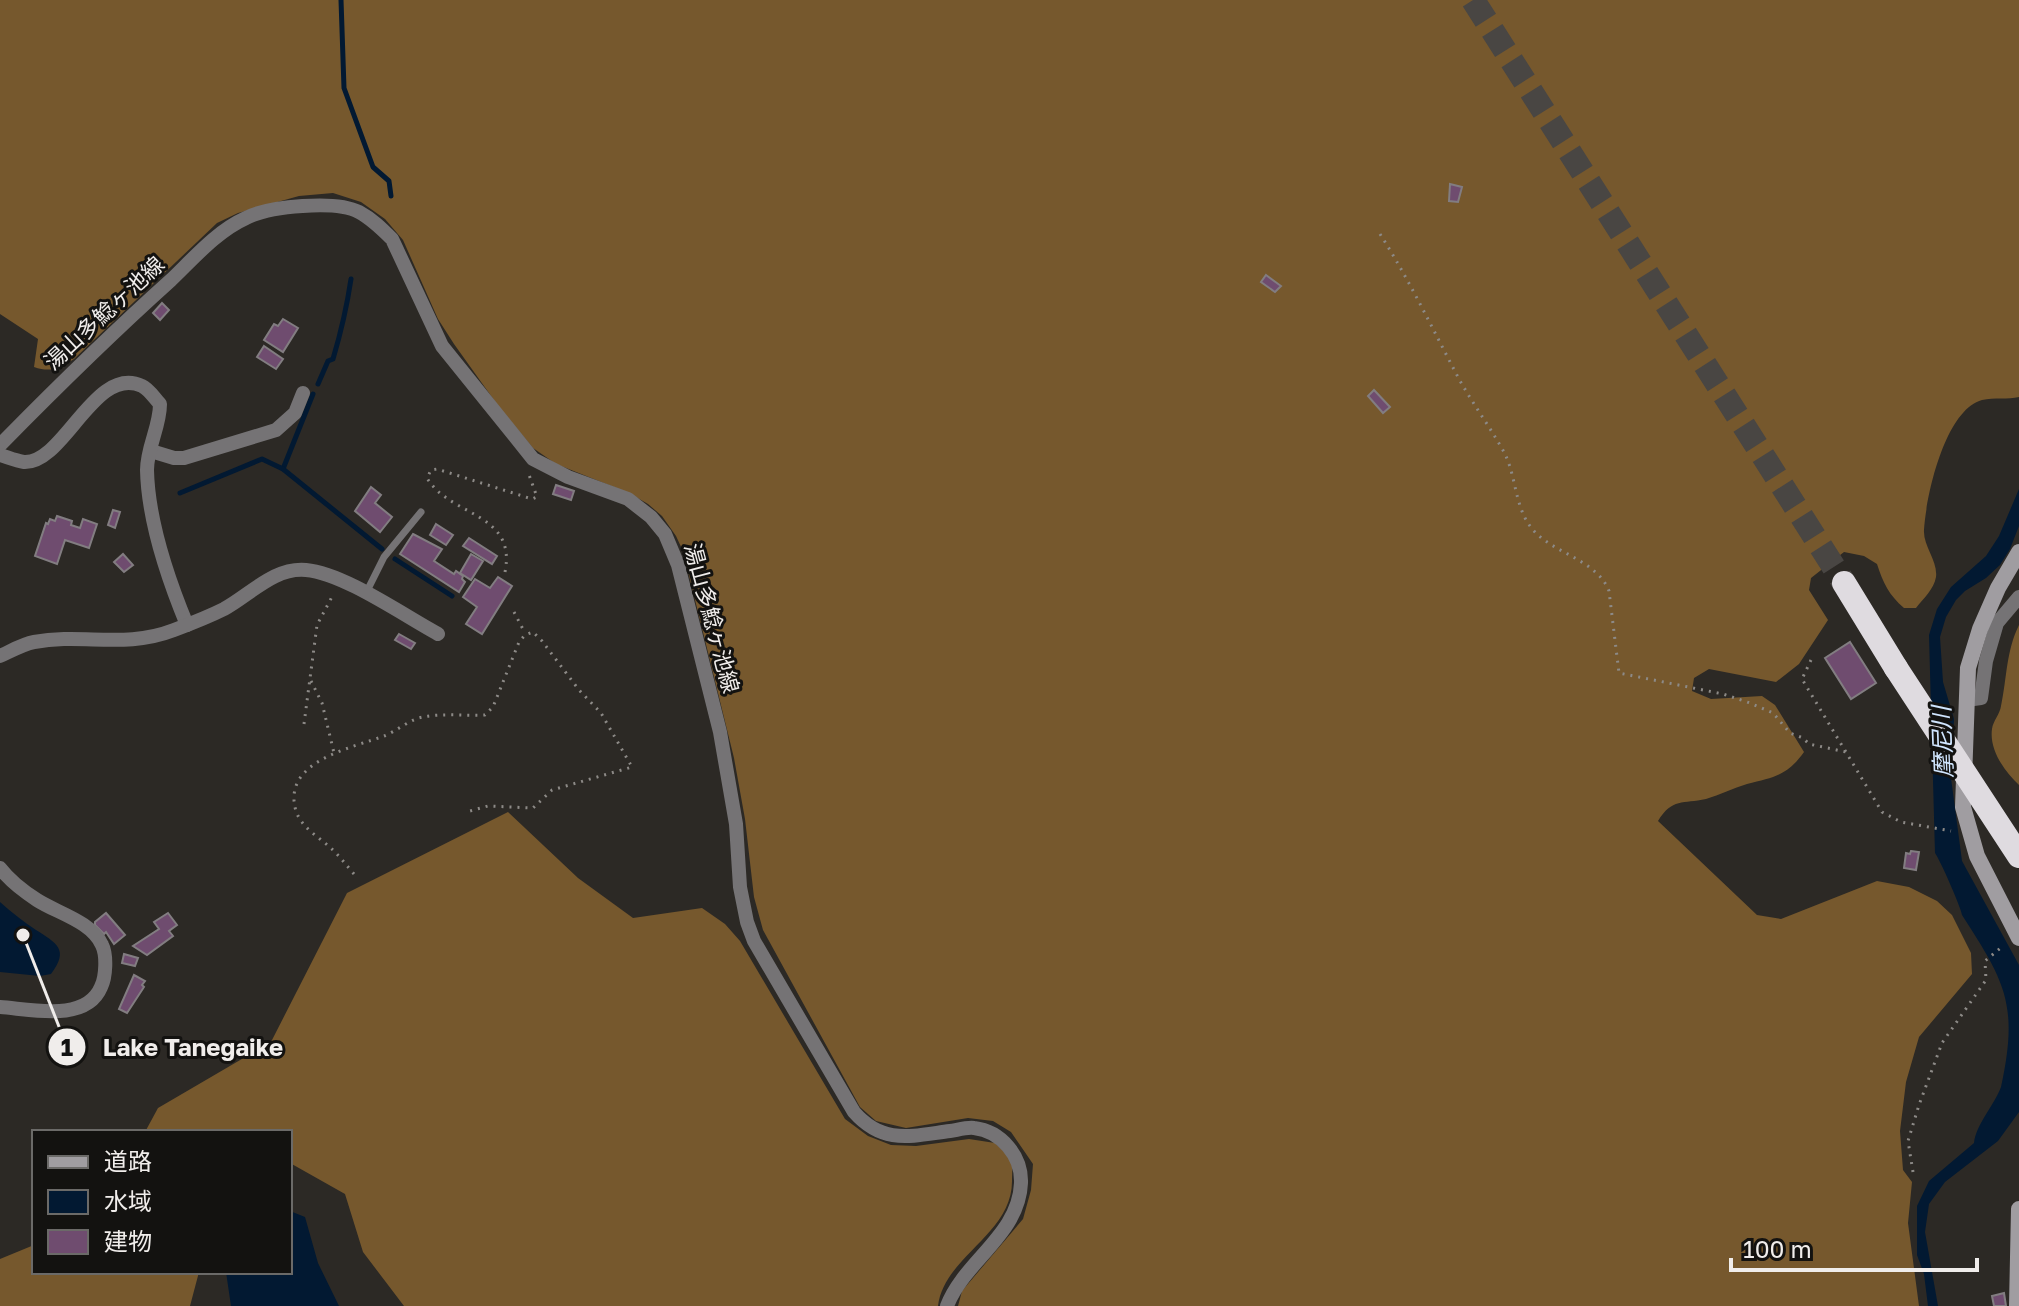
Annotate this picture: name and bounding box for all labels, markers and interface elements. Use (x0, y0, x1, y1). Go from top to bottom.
street label: 湯山多鯰ヶ池線 (38, 250, 169, 375)
street label: 湯山多鯰ヶ池線 (680, 540, 745, 696)
water label: 摩尼川 (1926, 703, 1957, 779)
callout: Lake Tanegaike (47, 1023, 300, 1071)
text: 1 (61, 1032, 73, 1061)
text: Lake Tanegaike (103, 1032, 283, 1061)
legend (32, 1130, 292, 1274)
text: 道路 (104, 1146, 152, 1175)
text: 水域 (104, 1186, 152, 1215)
scale bar (1731, 1222, 1977, 1272)
text: 建物 (104, 1226, 152, 1255)
text: 100 m (1743, 1234, 1812, 1263)

